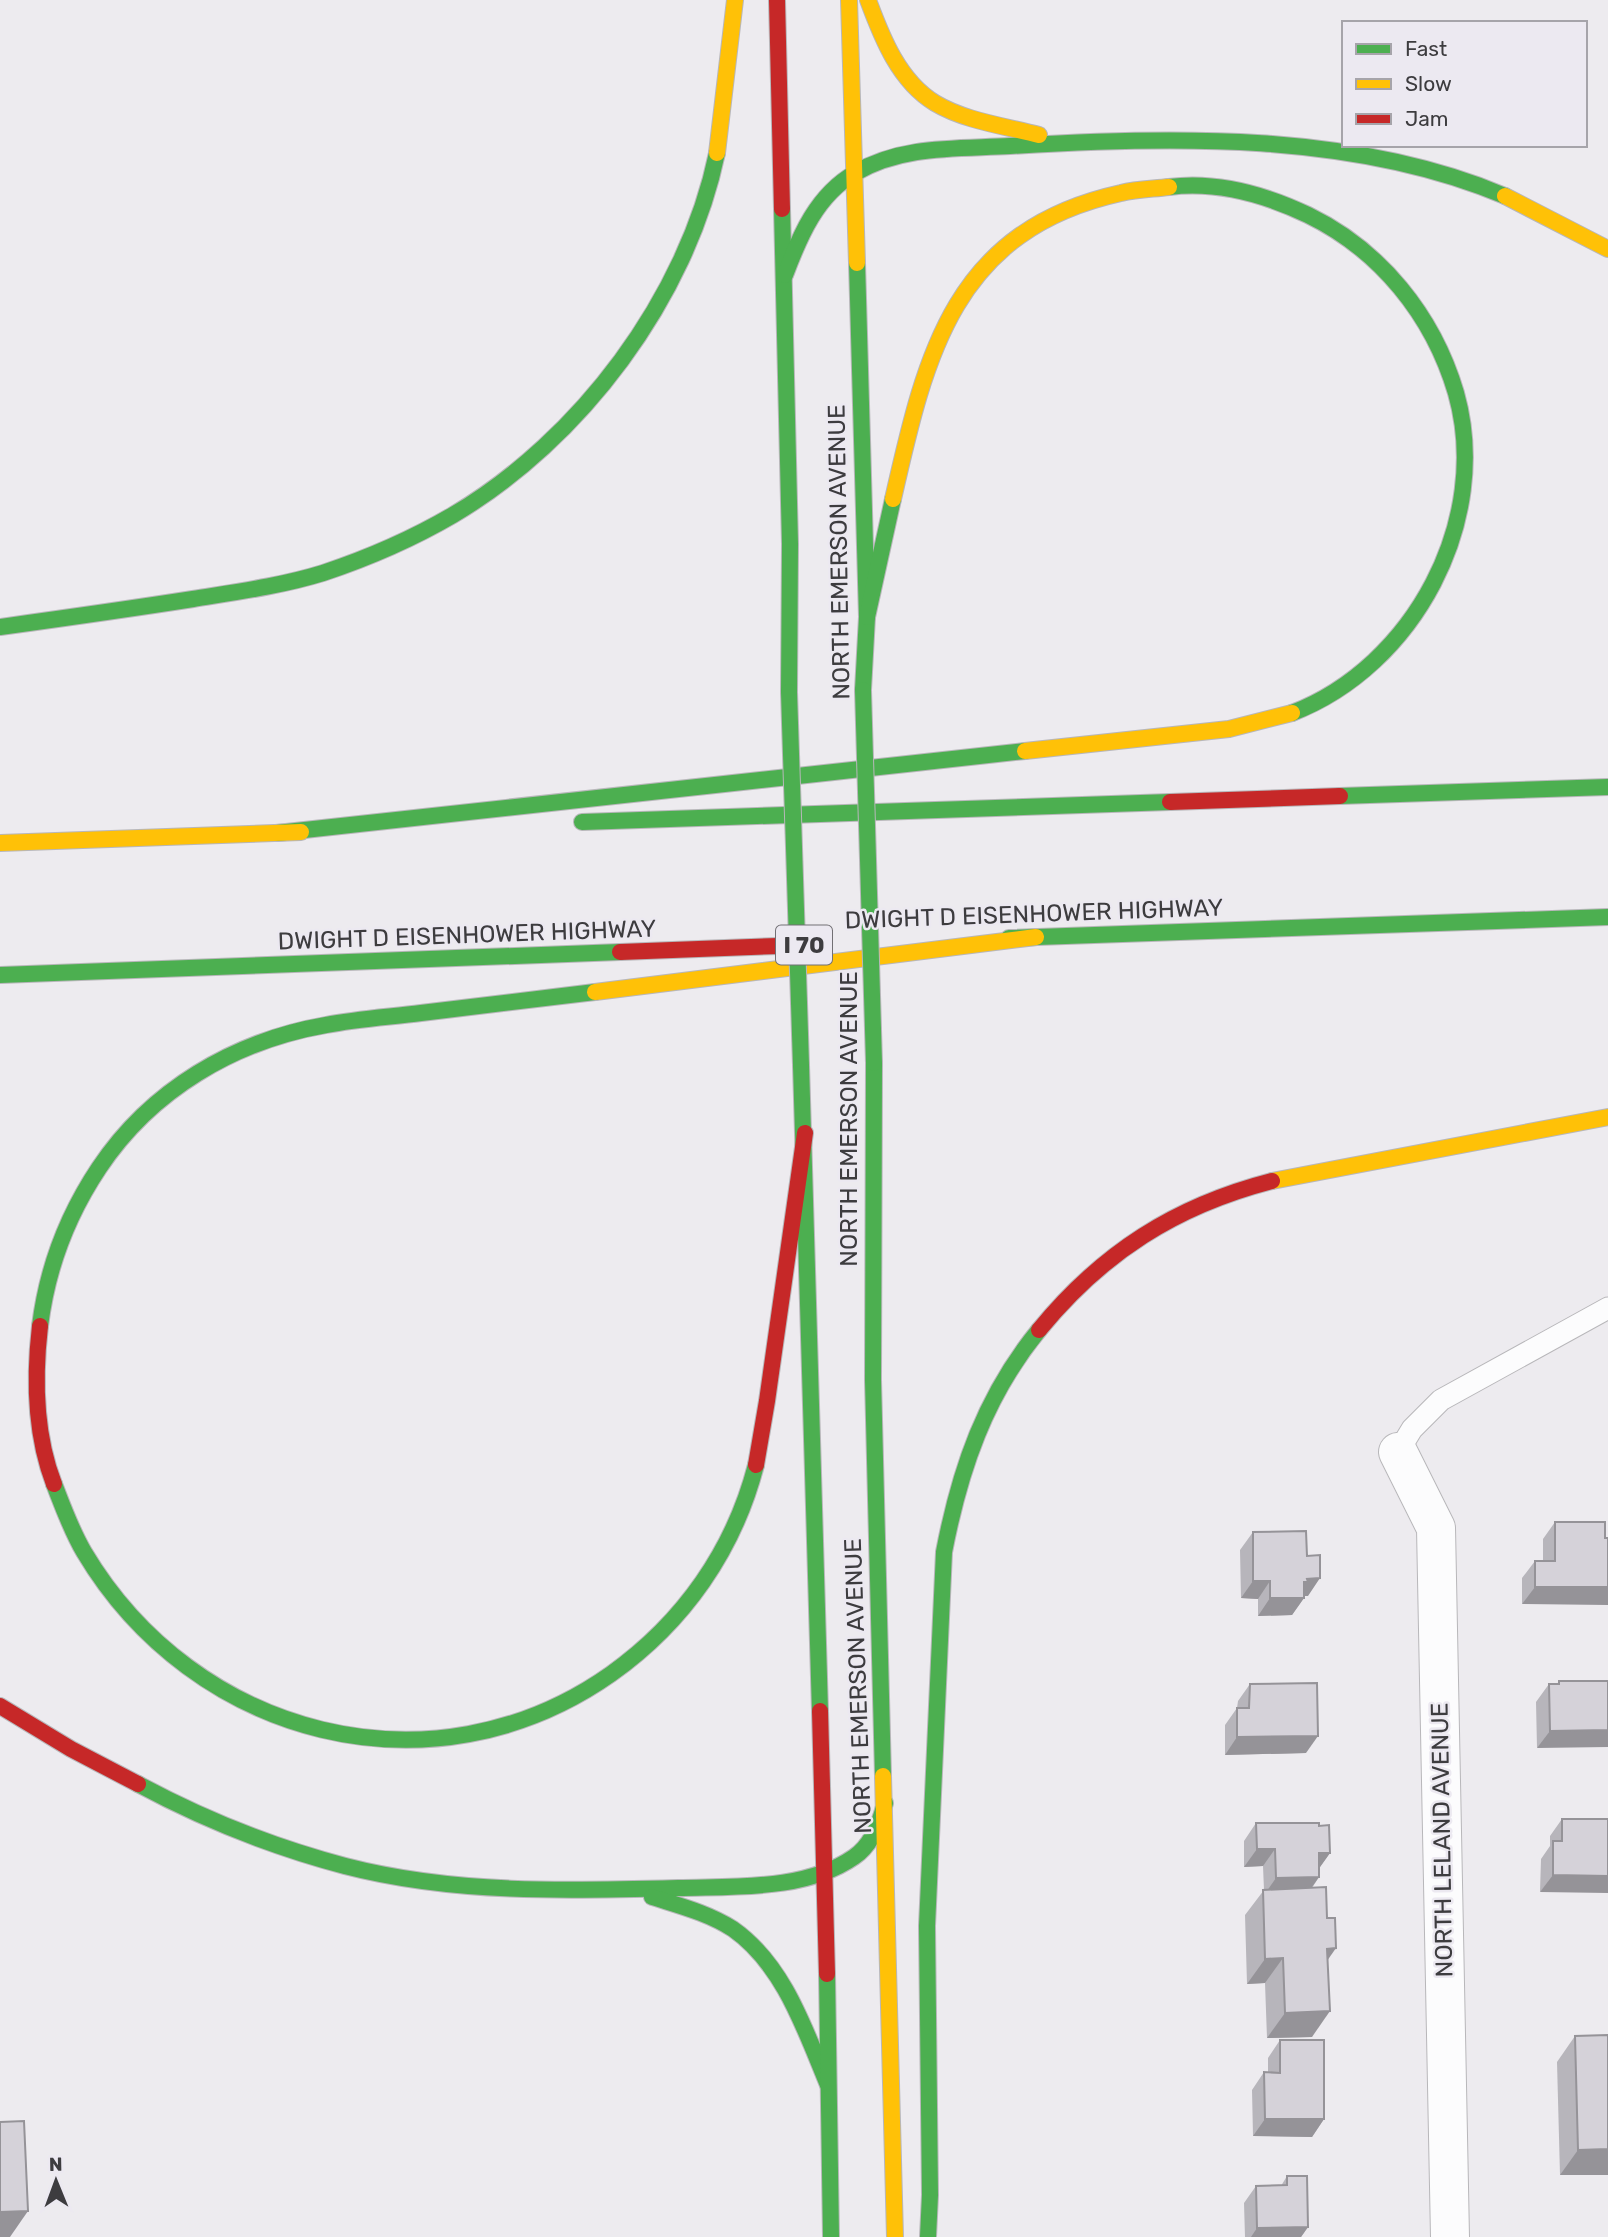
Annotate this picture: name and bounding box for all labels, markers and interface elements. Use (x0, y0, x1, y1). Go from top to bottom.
legend (1342, 21, 1587, 147)
text: Fast (1405, 36, 1447, 61)
text: Slow (1405, 71, 1452, 96)
text: Jam (1405, 106, 1449, 131)
street label: NORTH EMERSON AVENUE (822, 404, 856, 700)
street label: DWIGHT D EISENHOWER HIGHWAY (844, 893, 1224, 935)
street label: DWIGHT D EISENHOWER HIGHWAY (277, 914, 657, 956)
road number: I 70 (776, 926, 832, 964)
street label: NORTH EMERSON AVENUE (835, 971, 863, 1267)
street label: NORTH EMERSON AVENUE (839, 1538, 877, 1834)
street label: NORTH LELAND AVENUE (1426, 1702, 1458, 1978)
north arrow (21, 2146, 91, 2216)
text: N (49, 2153, 63, 2176)

